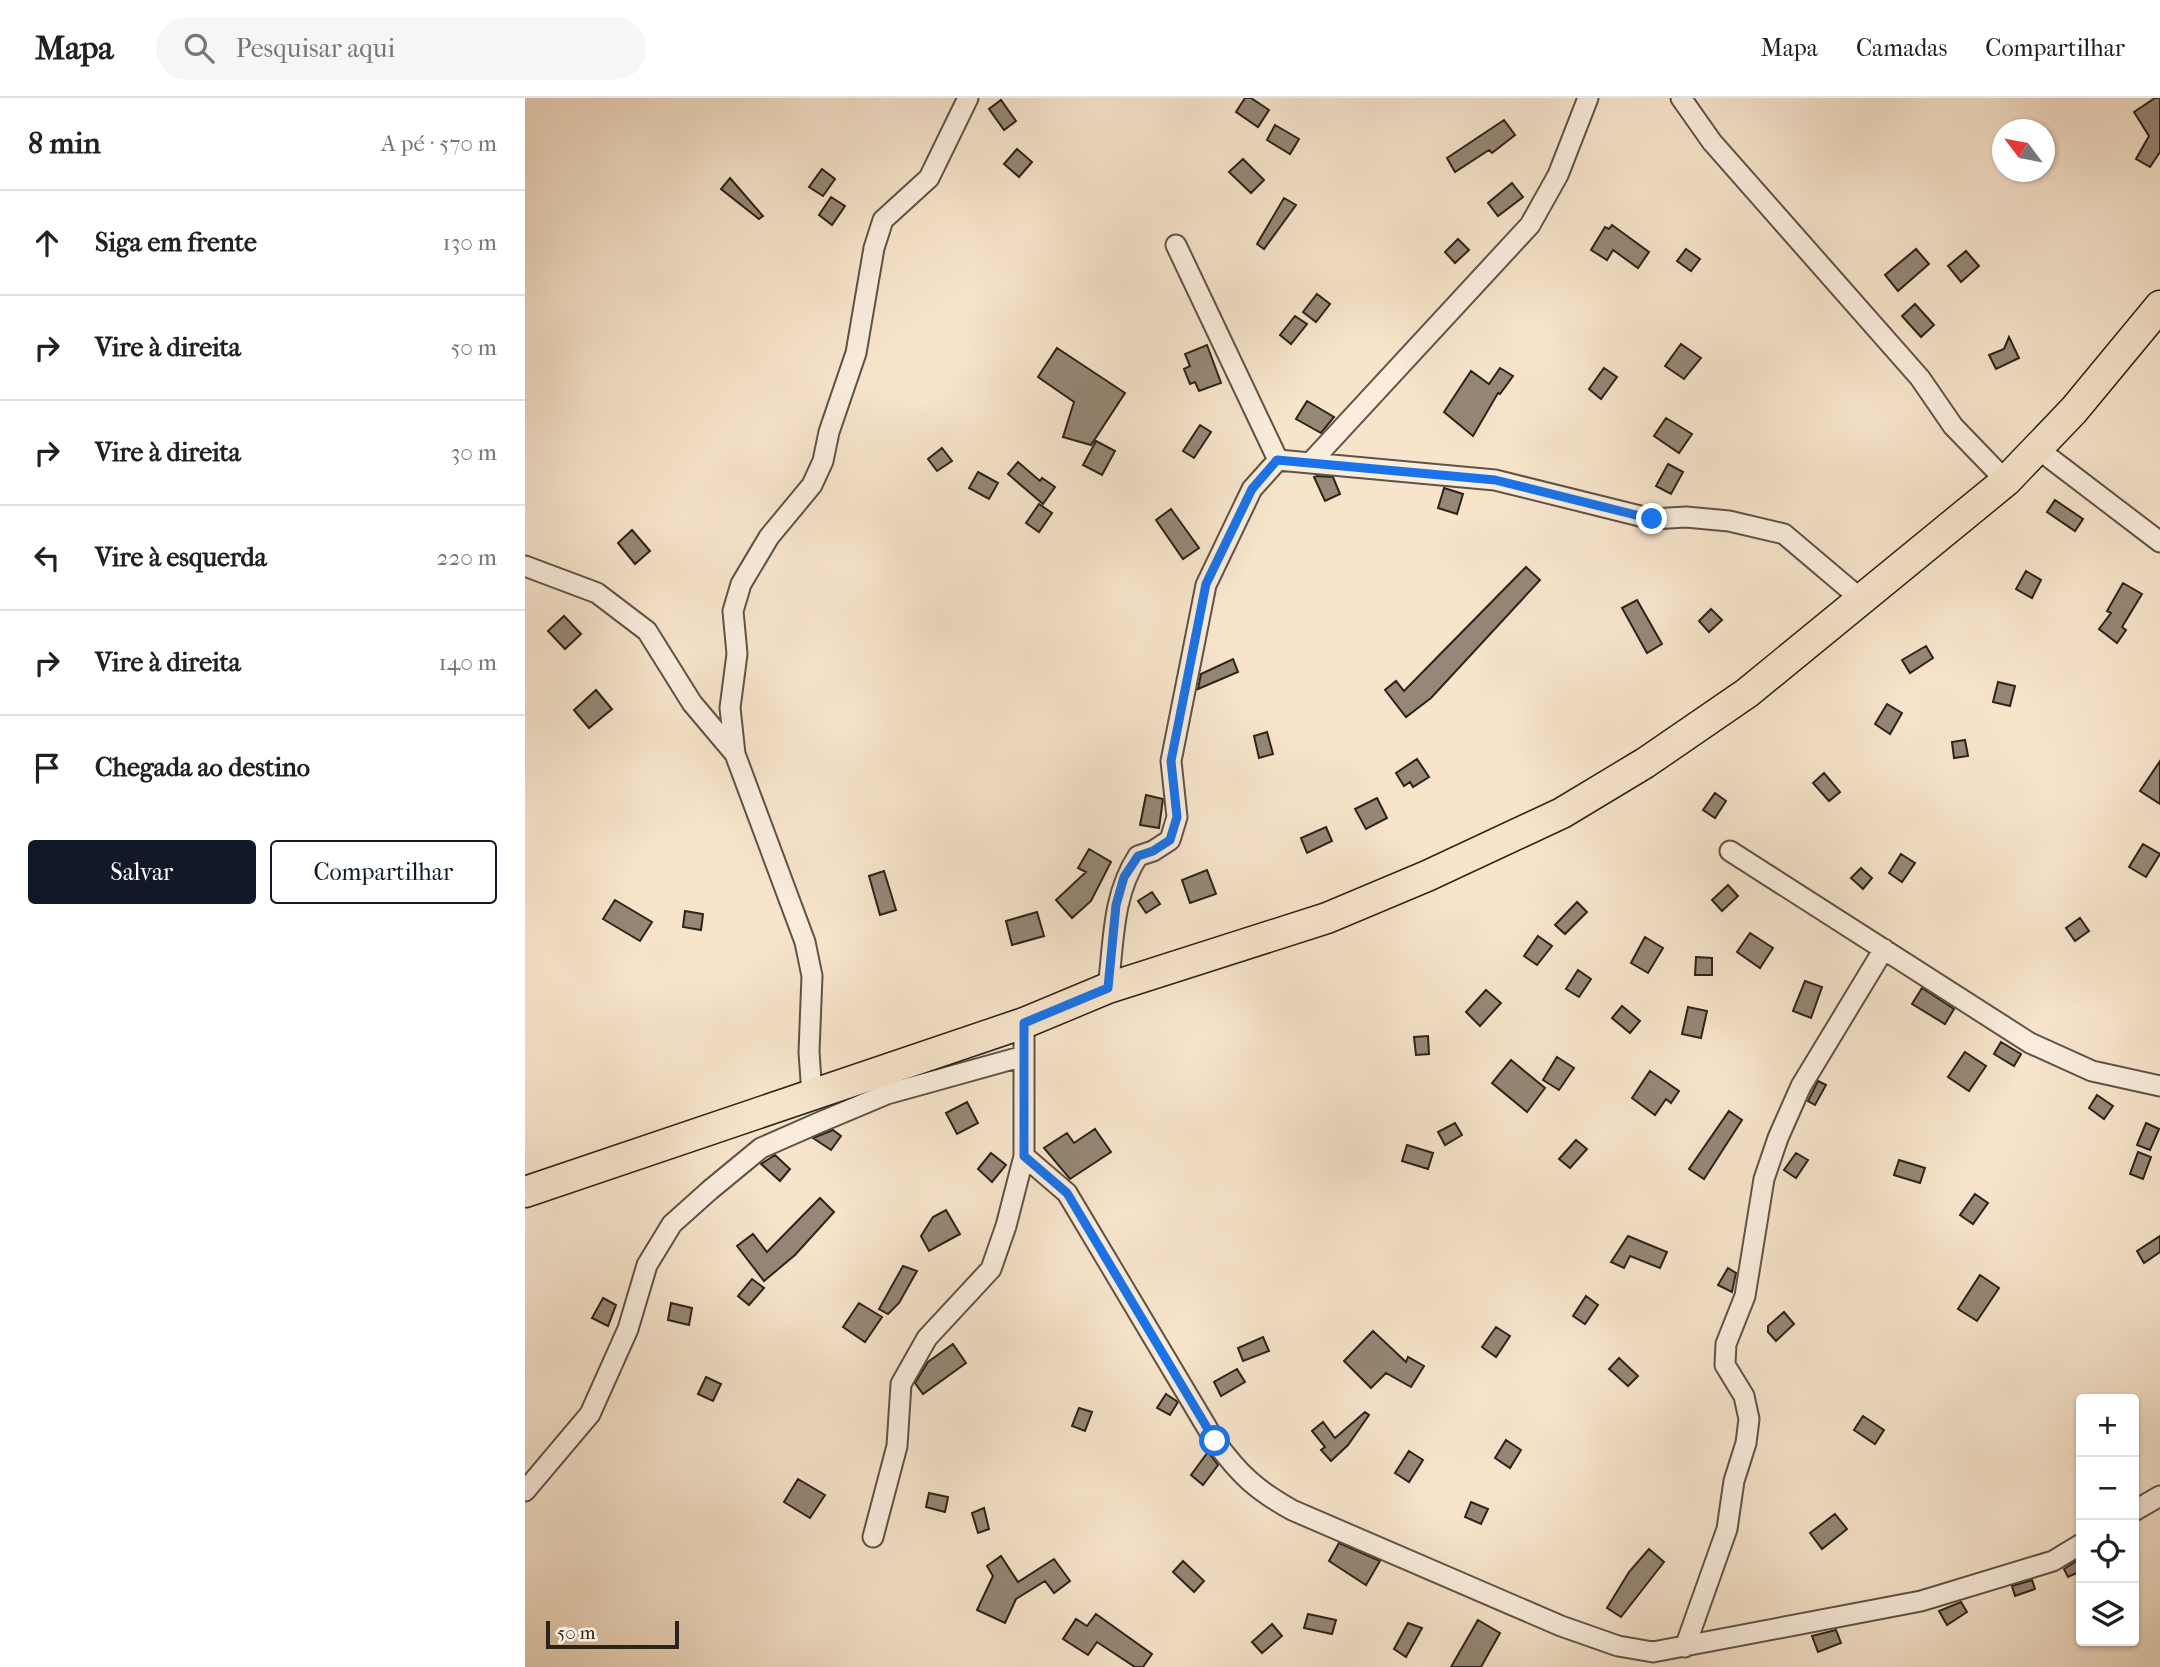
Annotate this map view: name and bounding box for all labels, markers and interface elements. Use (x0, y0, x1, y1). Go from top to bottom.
search box (156, 17, 646, 80)
text: Mapa (35, 29, 114, 68)
icon: search (180, 29, 218, 67)
text: Pesquisar aqui (236, 33, 395, 64)
text: Mapa (1761, 34, 1818, 62)
text: Camadas (1856, 34, 1947, 62)
text: Compartilhar (1985, 34, 2125, 62)
north arrow (1992, 119, 2055, 182)
text: 8 min (28, 126, 101, 161)
text: A pé · 570 m (381, 130, 497, 157)
icon: ahead (28, 224, 66, 262)
text: Siga em frente (95, 227, 257, 258)
text: 130 m (443, 229, 497, 256)
icon: right (28, 329, 66, 367)
text: Vire à direita (95, 332, 241, 363)
text: 50 m (450, 334, 497, 361)
icon: right (28, 434, 66, 472)
text: Vire à direita (95, 437, 241, 468)
text: 30 m (451, 439, 497, 466)
route end (1636, 503, 1667, 534)
icon: left (28, 539, 66, 577)
text: Vire à esquerda (95, 542, 267, 573)
text: 220 m (437, 544, 497, 571)
icon: right (28, 644, 66, 682)
text: Vire à direita (95, 647, 241, 678)
text: 140 m (438, 649, 497, 676)
icon: arrive (28, 749, 66, 787)
text: Chegada ao destino (95, 752, 310, 783)
button: Salvar (28, 840, 256, 904)
button: Compartilhar (270, 840, 497, 904)
map controls (2076, 1394, 2139, 1646)
button: + (2076, 1394, 2139, 1457)
route start (1199, 1425, 1230, 1456)
button: − (2076, 1457, 2139, 1520)
button: locate (2076, 1520, 2139, 1583)
button: layers (2076, 1583, 2139, 1646)
scale bar (546, 1618, 679, 1650)
text: 50 m (557, 1622, 596, 1644)

